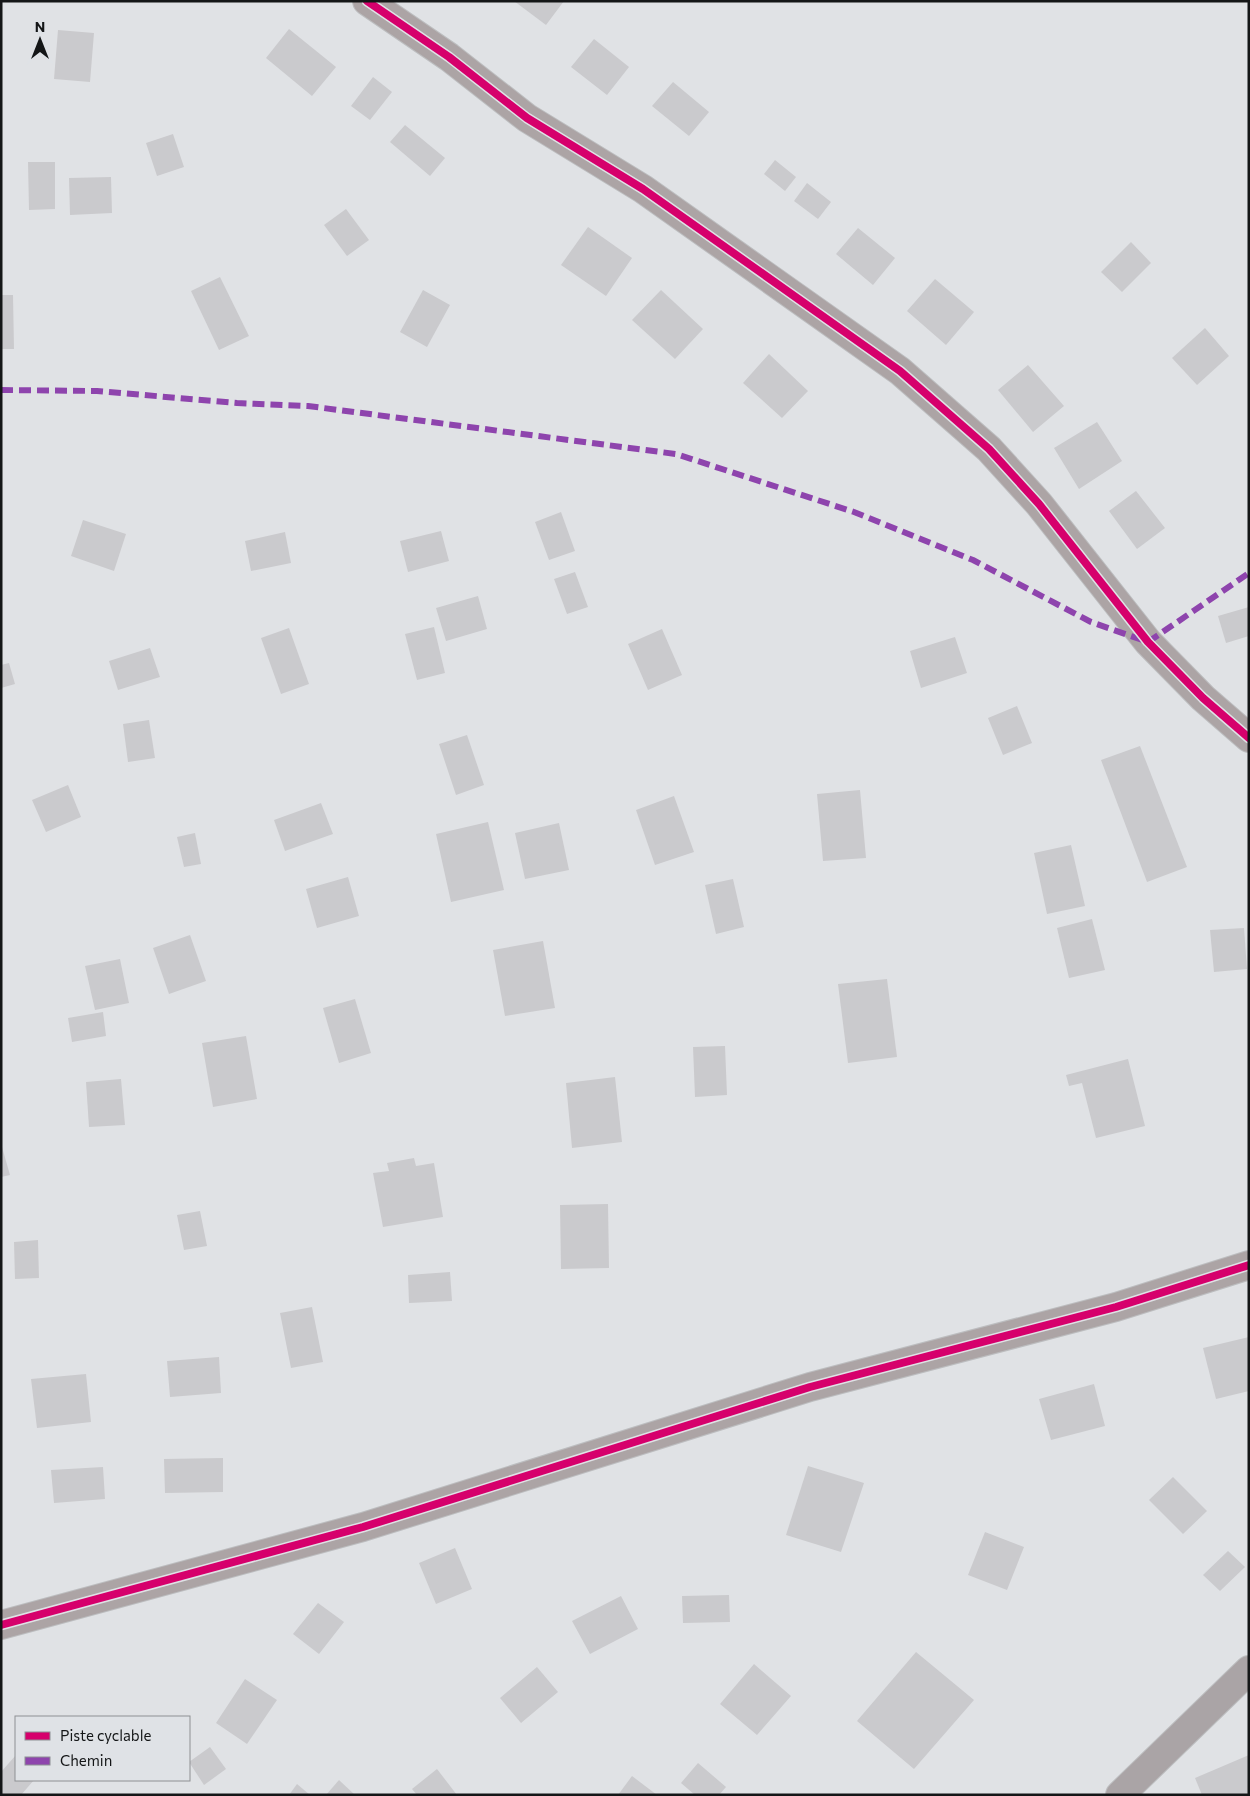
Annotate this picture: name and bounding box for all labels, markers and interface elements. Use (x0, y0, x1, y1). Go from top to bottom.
north arrow (15, 15, 65, 65)
text: N (35, 18, 45, 35)
legend (15, 1716, 190, 1781)
text: Piste cyclable (60, 1726, 152, 1744)
text: Chemin (60, 1751, 112, 1769)

